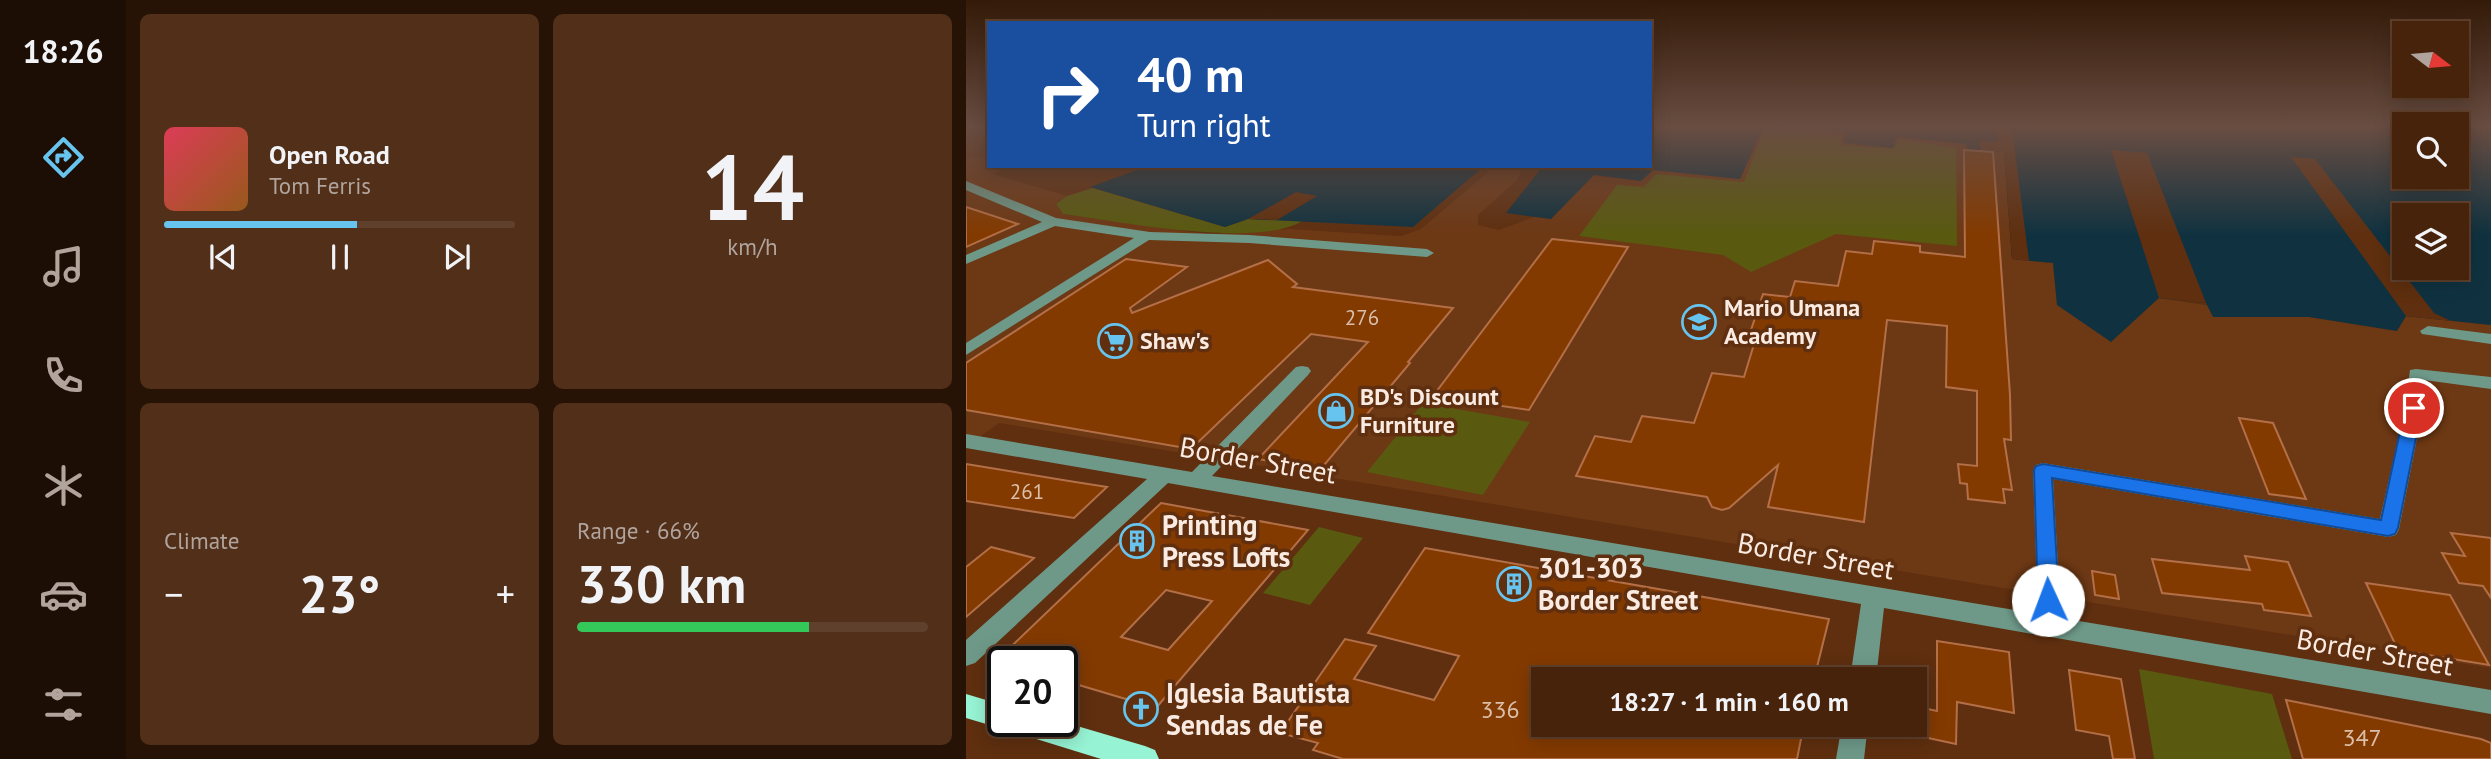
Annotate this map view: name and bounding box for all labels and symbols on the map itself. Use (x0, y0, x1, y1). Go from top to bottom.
north arrow (2392, 21, 2469, 98)
place label: Mario Umana Academy (1724, 292, 1860, 351)
school or university icon: Mario Umana Academy (1680, 303, 1718, 341)
house number: 276 (1345, 304, 1379, 331)
supermarket icon: Shaw's (1096, 322, 1134, 360)
place label: Shaw's (1140, 325, 1209, 356)
pin (2384, 378, 2444, 438)
place label: BD's Discount Furniture (1360, 381, 1499, 440)
shop icon: BD's Discount Furniture (1317, 392, 1355, 430)
street label: Border Street (1177, 428, 1340, 492)
house number: 261 (1010, 478, 1044, 505)
place label: Printing Press Lofts (1162, 506, 1291, 575)
building icon: Printing Press Lofts (1118, 522, 1156, 560)
street label: Border Street (1735, 524, 1898, 588)
place label: 301-303 Border Street (1538, 549, 1698, 618)
position arrow (2011, 563, 2085, 637)
building icon: 301-303 Border Street (1495, 565, 1533, 603)
street label: Border Street (2294, 620, 2457, 684)
speed limit sign: 20 (987, 646, 1078, 737)
place label: Iglesia Bautista Sendas de Fe (1166, 674, 1350, 743)
church icon: Iglesia Bautista Sendas de Fe (1122, 690, 1160, 728)
house number: 336 (1480, 694, 1520, 725)
house number: 347 (2342, 722, 2382, 753)

